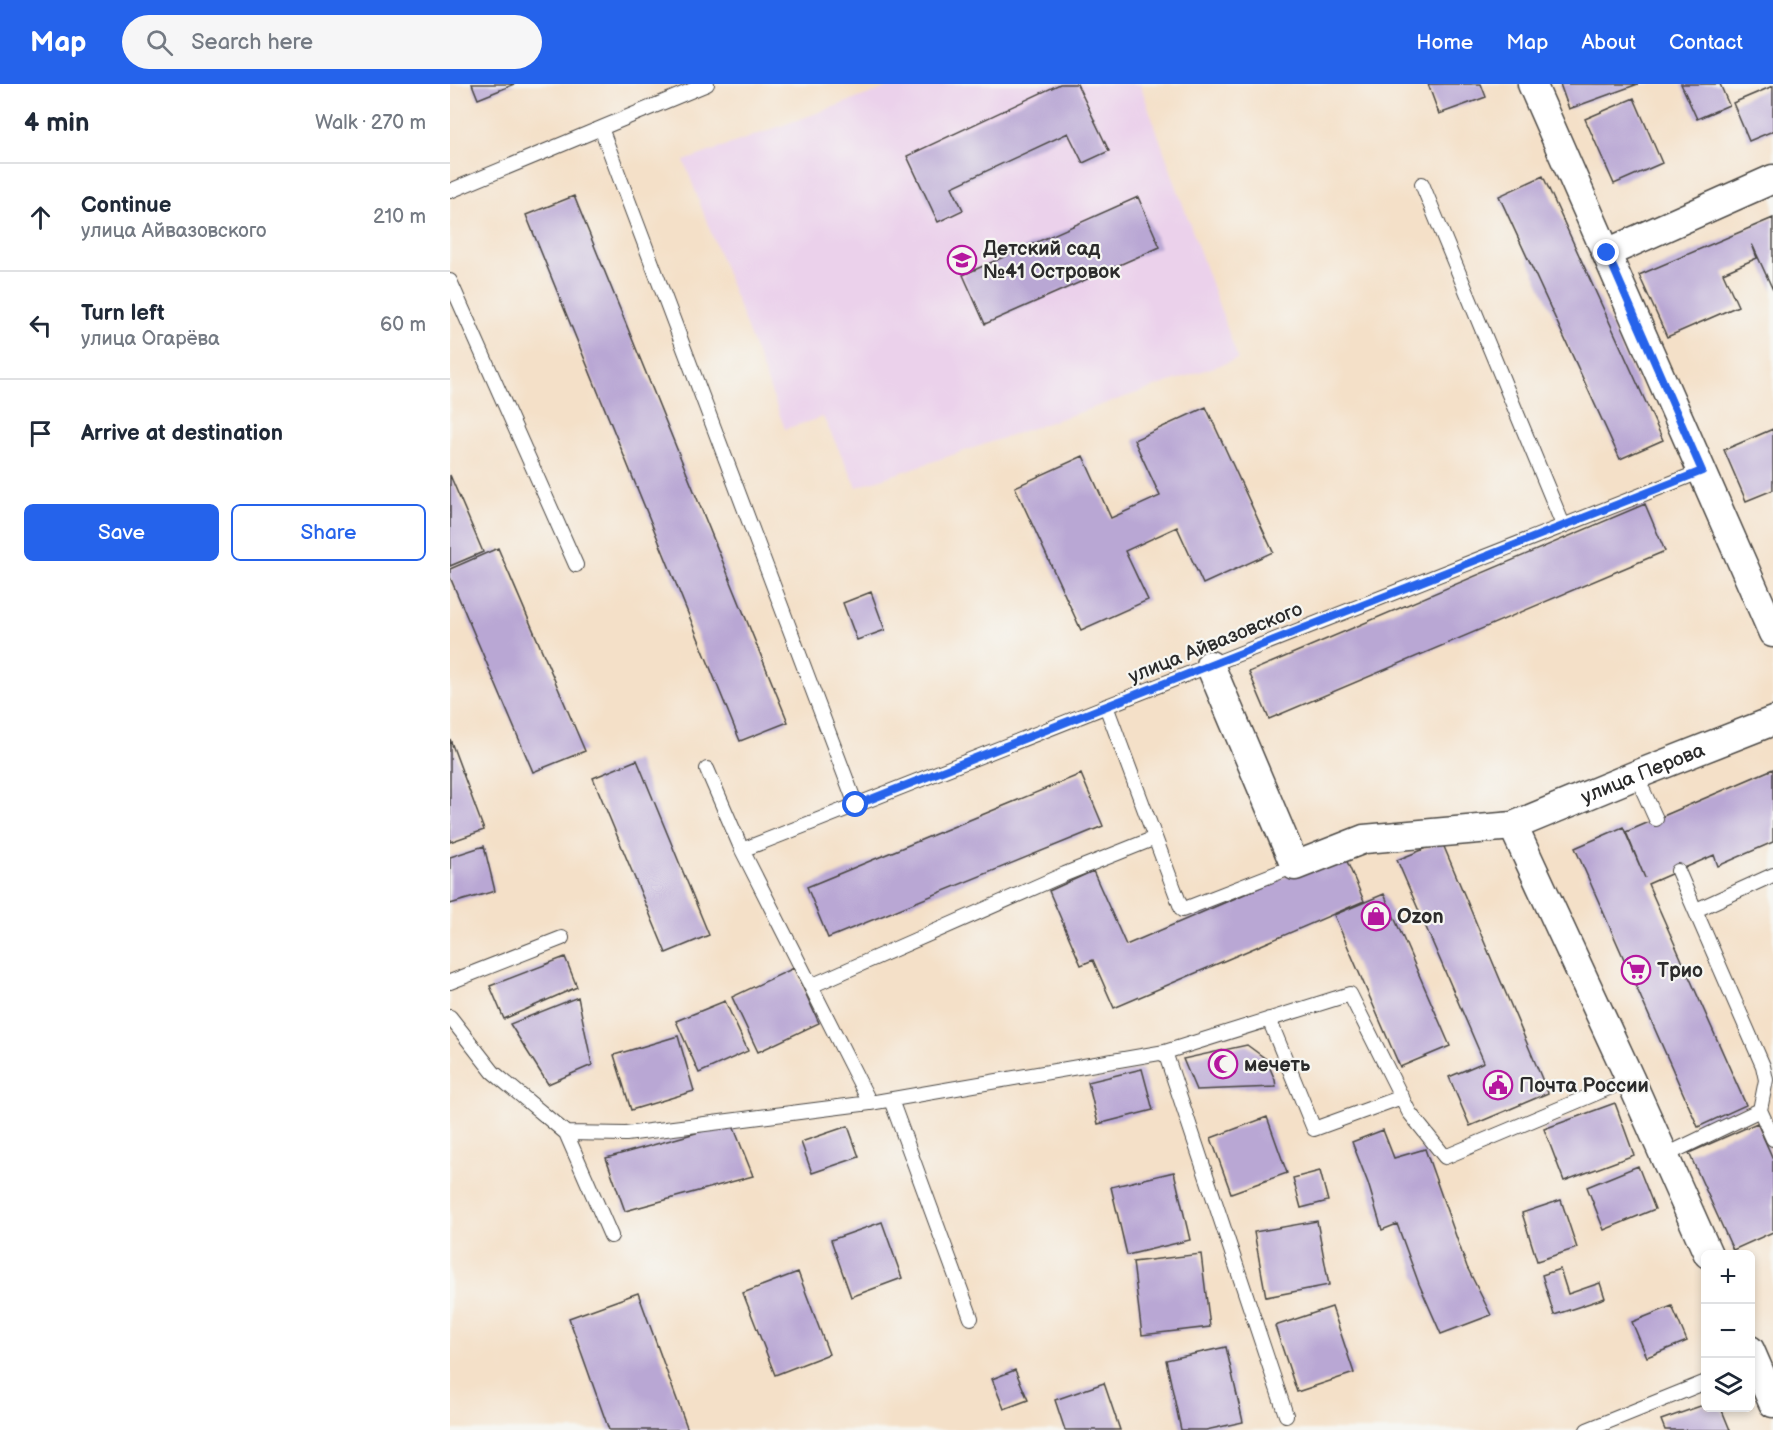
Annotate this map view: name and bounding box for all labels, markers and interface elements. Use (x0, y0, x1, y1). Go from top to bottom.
search box (122, 15, 542, 69)
text: Map (30, 26, 86, 59)
icon: search (143, 26, 176, 59)
text: Search here (191, 29, 313, 56)
text: Home (1416, 30, 1473, 55)
text: Map (1506, 30, 1548, 55)
text: About (1581, 30, 1636, 55)
text: Contact (1669, 30, 1743, 55)
text: 4 min (24, 108, 89, 139)
text: Walk · 270 m (315, 111, 426, 135)
text: Continue (81, 192, 171, 219)
icon: ahead (24, 201, 57, 234)
text: 210 m (373, 205, 426, 229)
text: улица Айвазовского (81, 219, 266, 243)
place label: Детский сад №41 Островок (983, 237, 1120, 284)
route end (1593, 239, 1619, 265)
school or university icon: Детский сад №41 Островок (946, 244, 978, 276)
text: Turn left (81, 300, 165, 327)
icon: left (24, 309, 57, 342)
text: 60 m (380, 313, 426, 337)
text: улица Огарёва (81, 327, 220, 351)
icon: arrive (24, 417, 57, 450)
text: Arrive at destination (81, 420, 283, 447)
button: Save (24, 504, 219, 561)
button: Share (231, 504, 426, 561)
street label: улица Айвазовского (1125, 597, 1306, 689)
street label: улица Перова (1578, 738, 1708, 809)
route start (842, 791, 868, 817)
shop icon: Ozon (1360, 900, 1392, 932)
place label: Ozon (1397, 905, 1444, 929)
supermarket icon: Трио (1620, 954, 1652, 986)
place label: Трио (1657, 959, 1703, 983)
mosque icon: мечеть (1207, 1048, 1239, 1080)
place label: мечеть (1244, 1053, 1311, 1077)
public building icon: Почта России (1482, 1069, 1514, 1101)
place label: Почта России (1519, 1074, 1649, 1098)
map controls (1701, 1250, 1755, 1412)
button: + (1701, 1250, 1755, 1304)
button: − (1701, 1304, 1755, 1358)
button: layers (1701, 1358, 1755, 1412)

